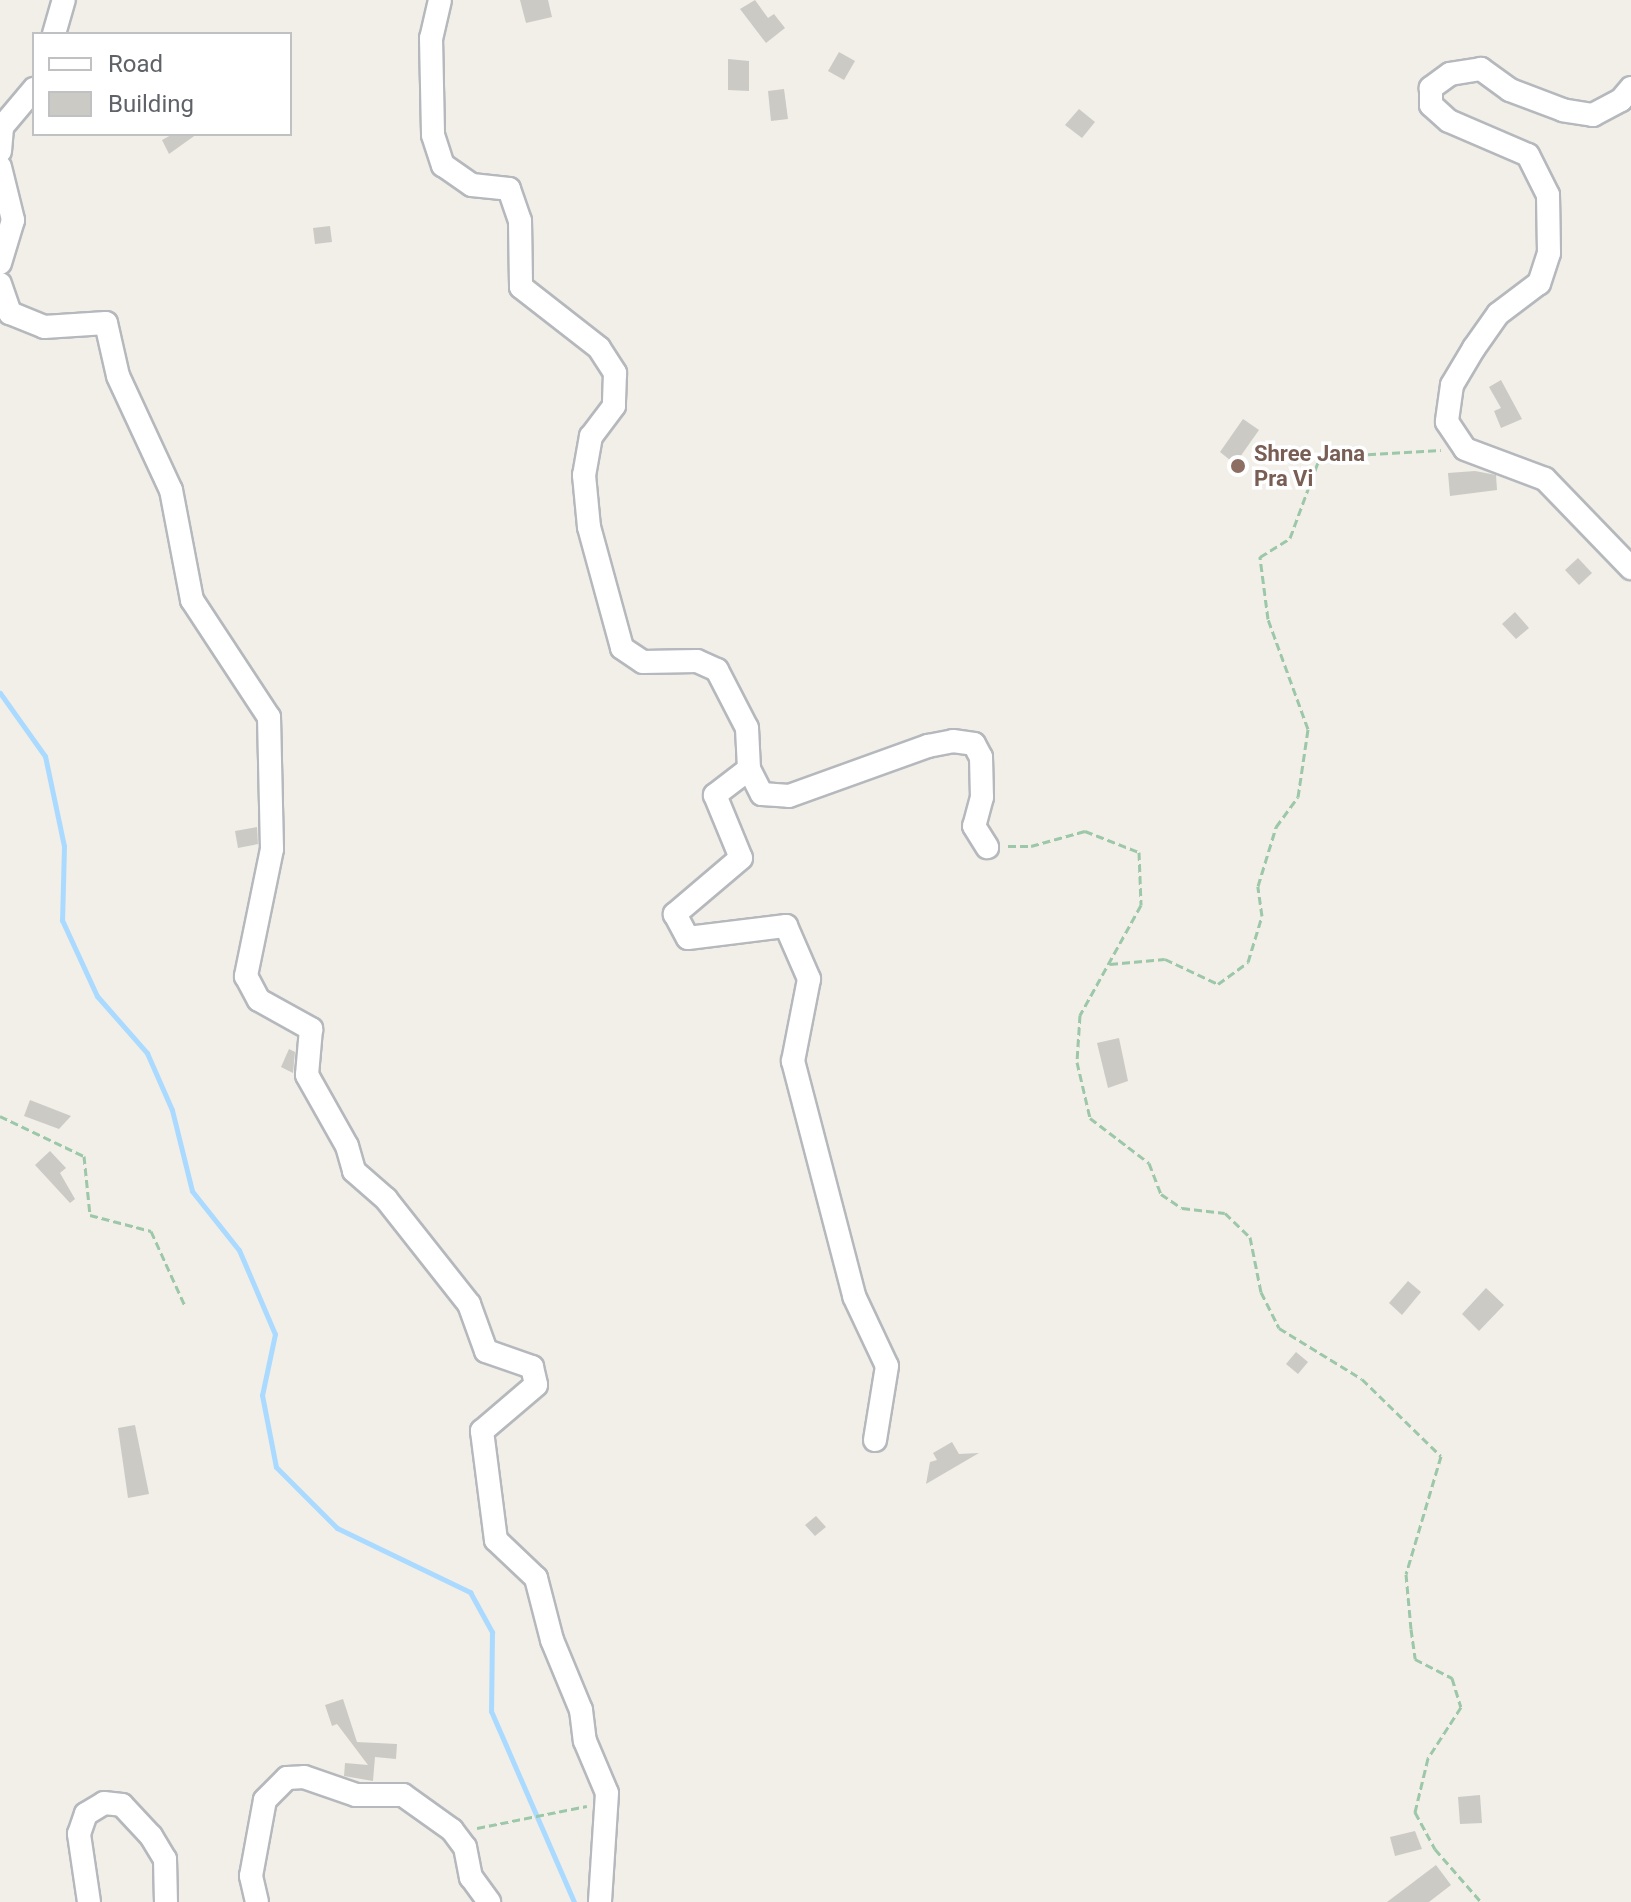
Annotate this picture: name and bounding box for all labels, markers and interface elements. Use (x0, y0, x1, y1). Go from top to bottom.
legend (32, 32, 292, 136)
text: Road (108, 50, 163, 78)
text: Building (108, 90, 194, 118)
place label: Shree Jana Pra Vi (1254, 440, 1365, 492)
marker: Shree Jana Pra Vi (1229, 457, 1247, 475)

